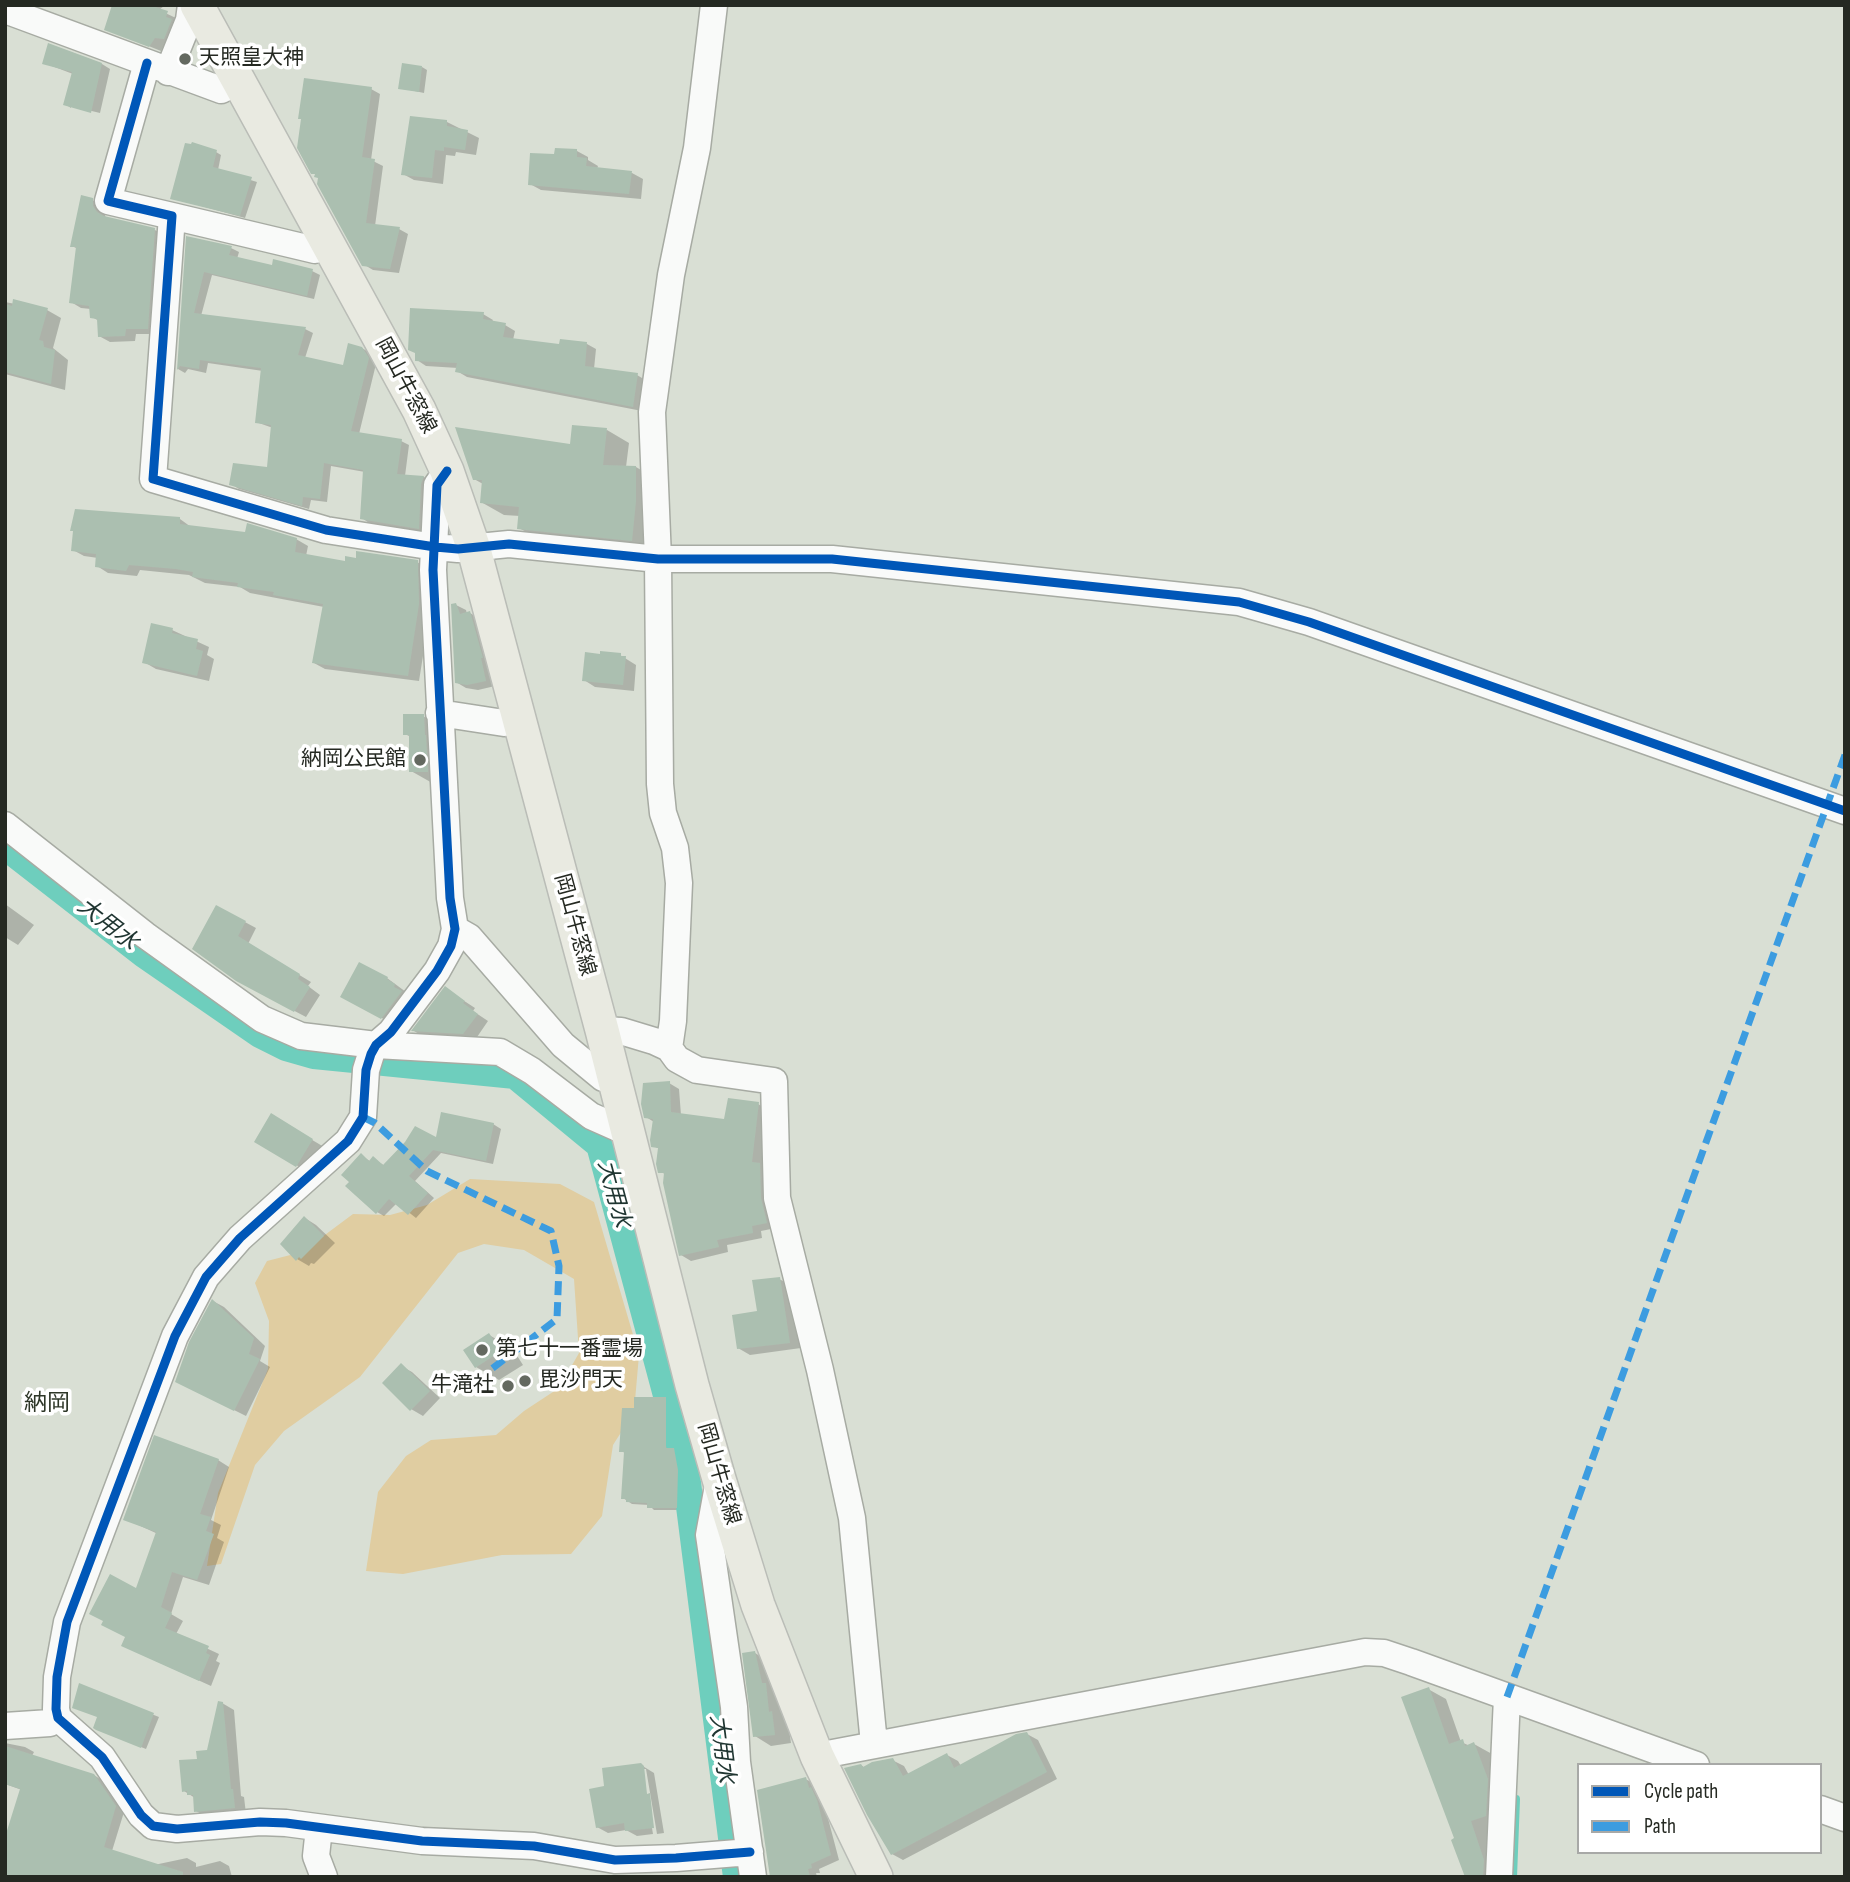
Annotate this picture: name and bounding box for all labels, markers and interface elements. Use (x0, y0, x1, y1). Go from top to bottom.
place label: 天照皇大神 (199, 46, 304, 72)
marker: 天照皇大神 (177, 51, 193, 67)
street label: 岡山牛窓線 (369, 334, 441, 438)
place label: 納岡公民館 (301, 747, 406, 773)
marker: 納岡公民館 (412, 752, 428, 768)
street label: 岡山牛窓線 (548, 871, 600, 979)
water label: 大用水 (71, 893, 143, 957)
water label: 大用水 (591, 1157, 635, 1231)
place label: 第七十一番霊場 (496, 1337, 643, 1363)
marker: 第七十一番霊場 (474, 1342, 490, 1358)
place label: 毘沙門天 (539, 1368, 623, 1394)
place label: 牛滝社 (431, 1373, 494, 1399)
marker: 毘沙門天 (517, 1373, 533, 1389)
marker: 牛滝社 (500, 1378, 516, 1394)
district label: 納岡 (24, 1390, 70, 1418)
street label: 岡山牛窓線 (691, 1420, 745, 1528)
water label: 大用水 (703, 1713, 739, 1785)
legend (1577, 1763, 1822, 1854)
text: Cycle path (1644, 1779, 1718, 1804)
text: Path (1644, 1814, 1676, 1839)

